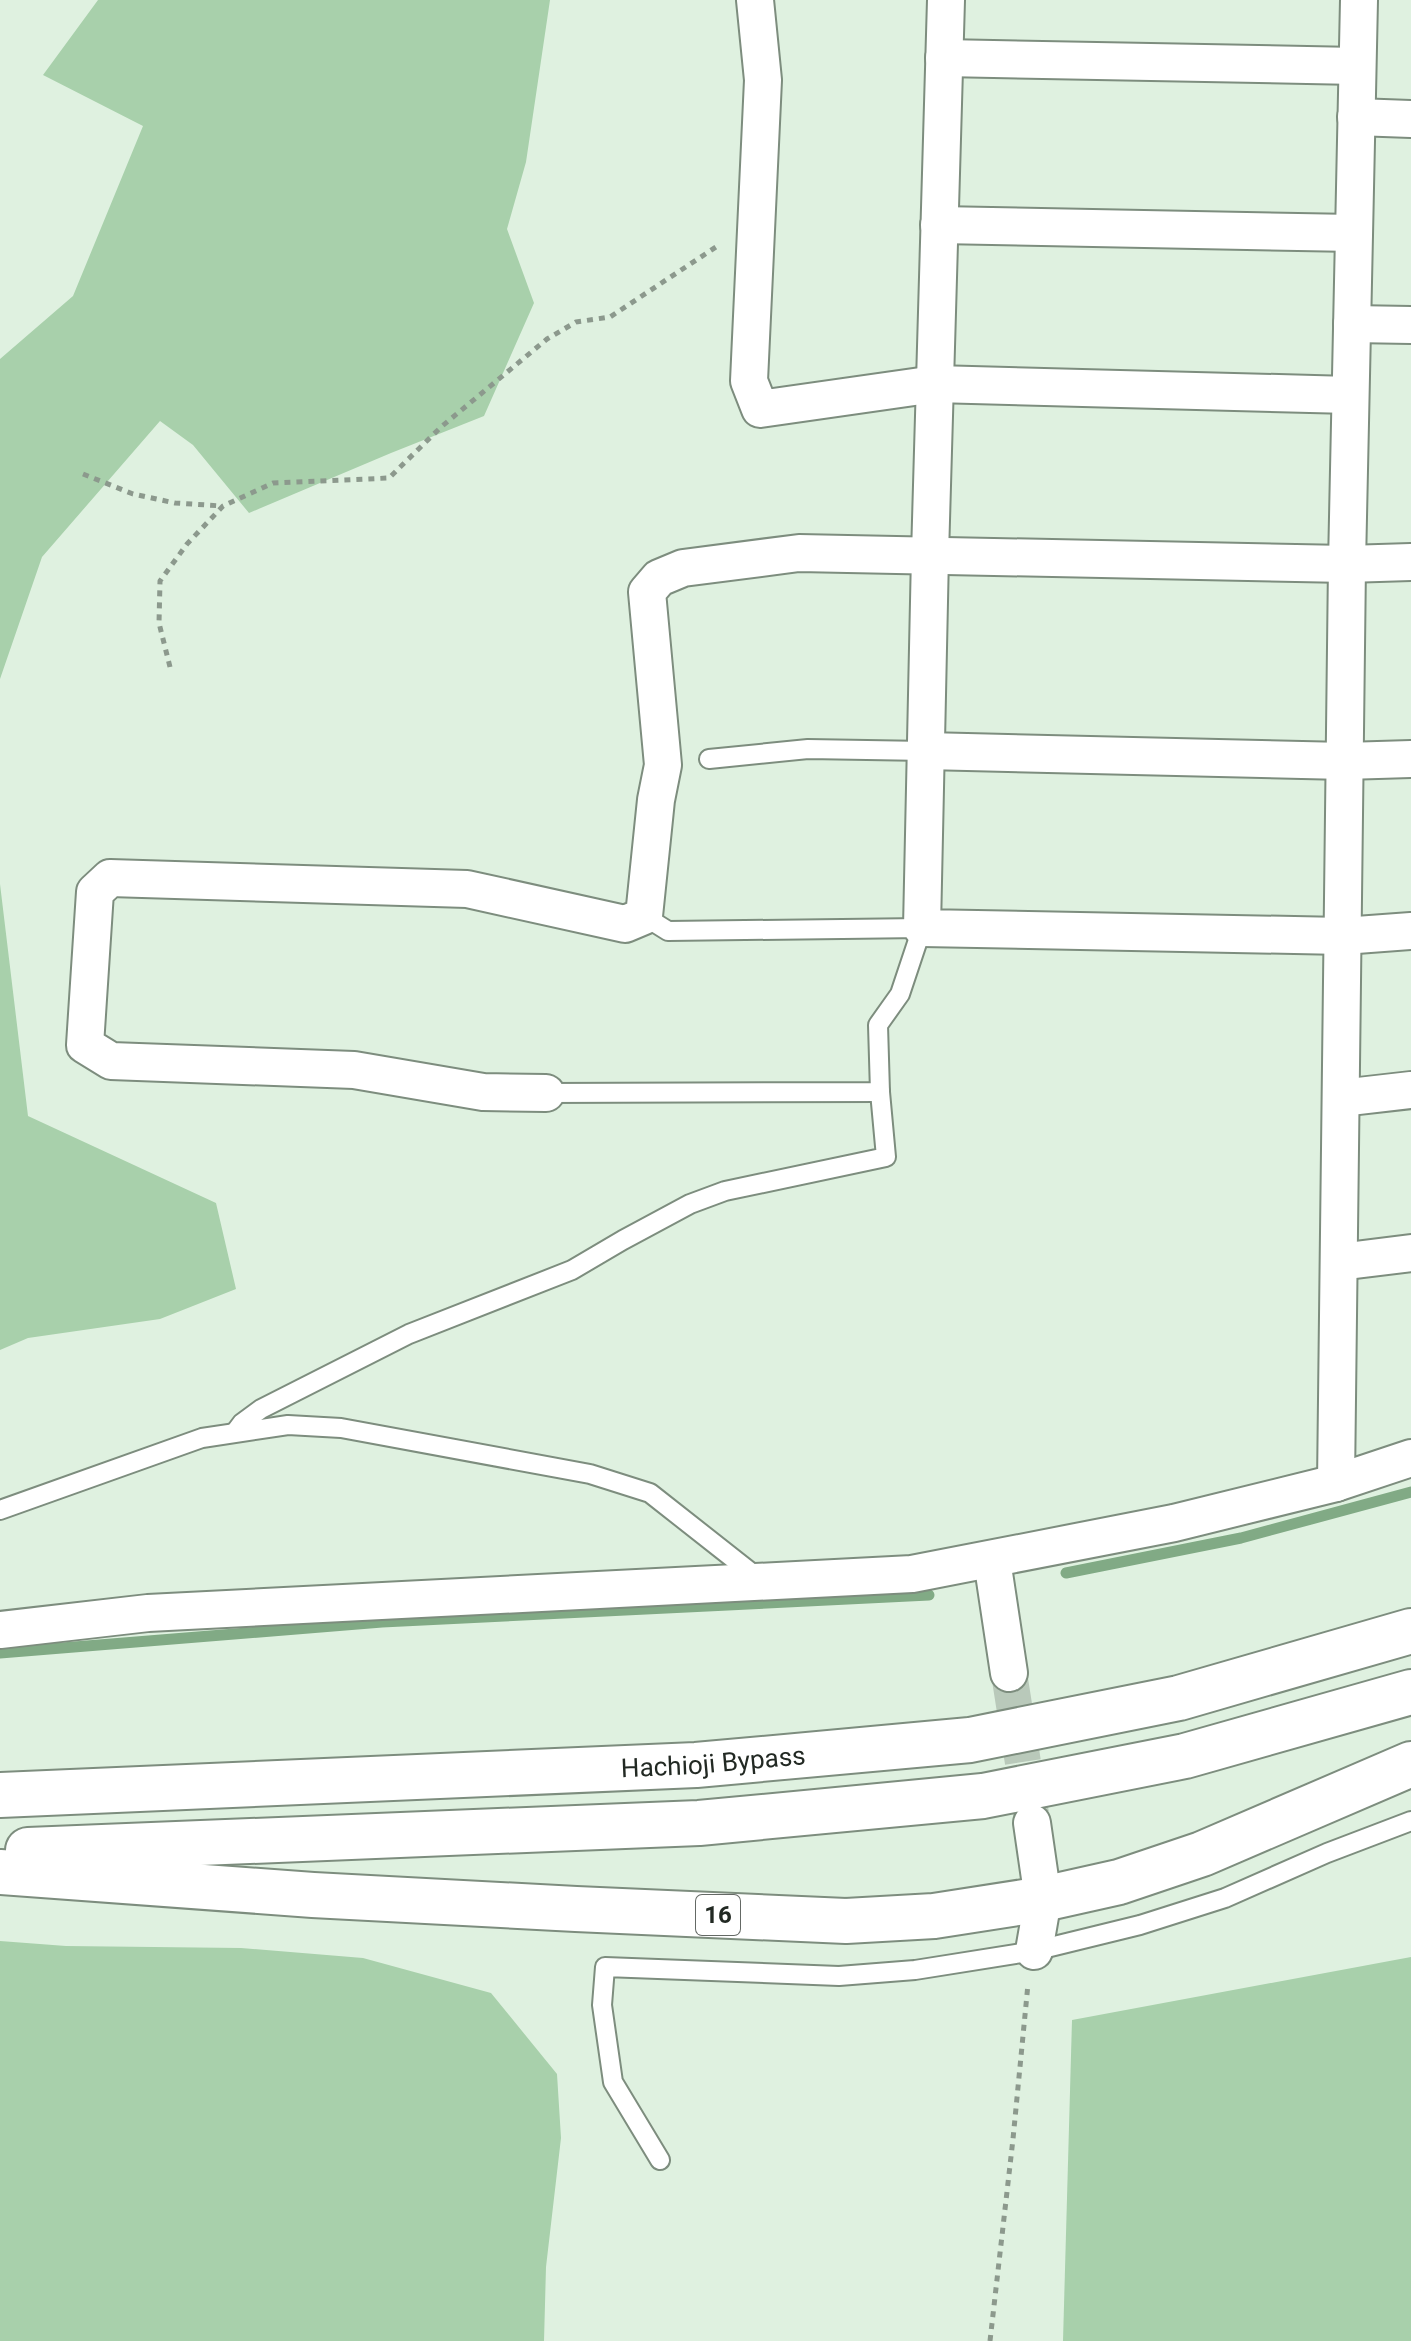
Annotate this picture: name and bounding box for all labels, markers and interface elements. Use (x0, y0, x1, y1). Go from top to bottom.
street label: Hachioji Bypass (620, 1740, 807, 1783)
road number: 16 (696, 1895, 740, 1935)

